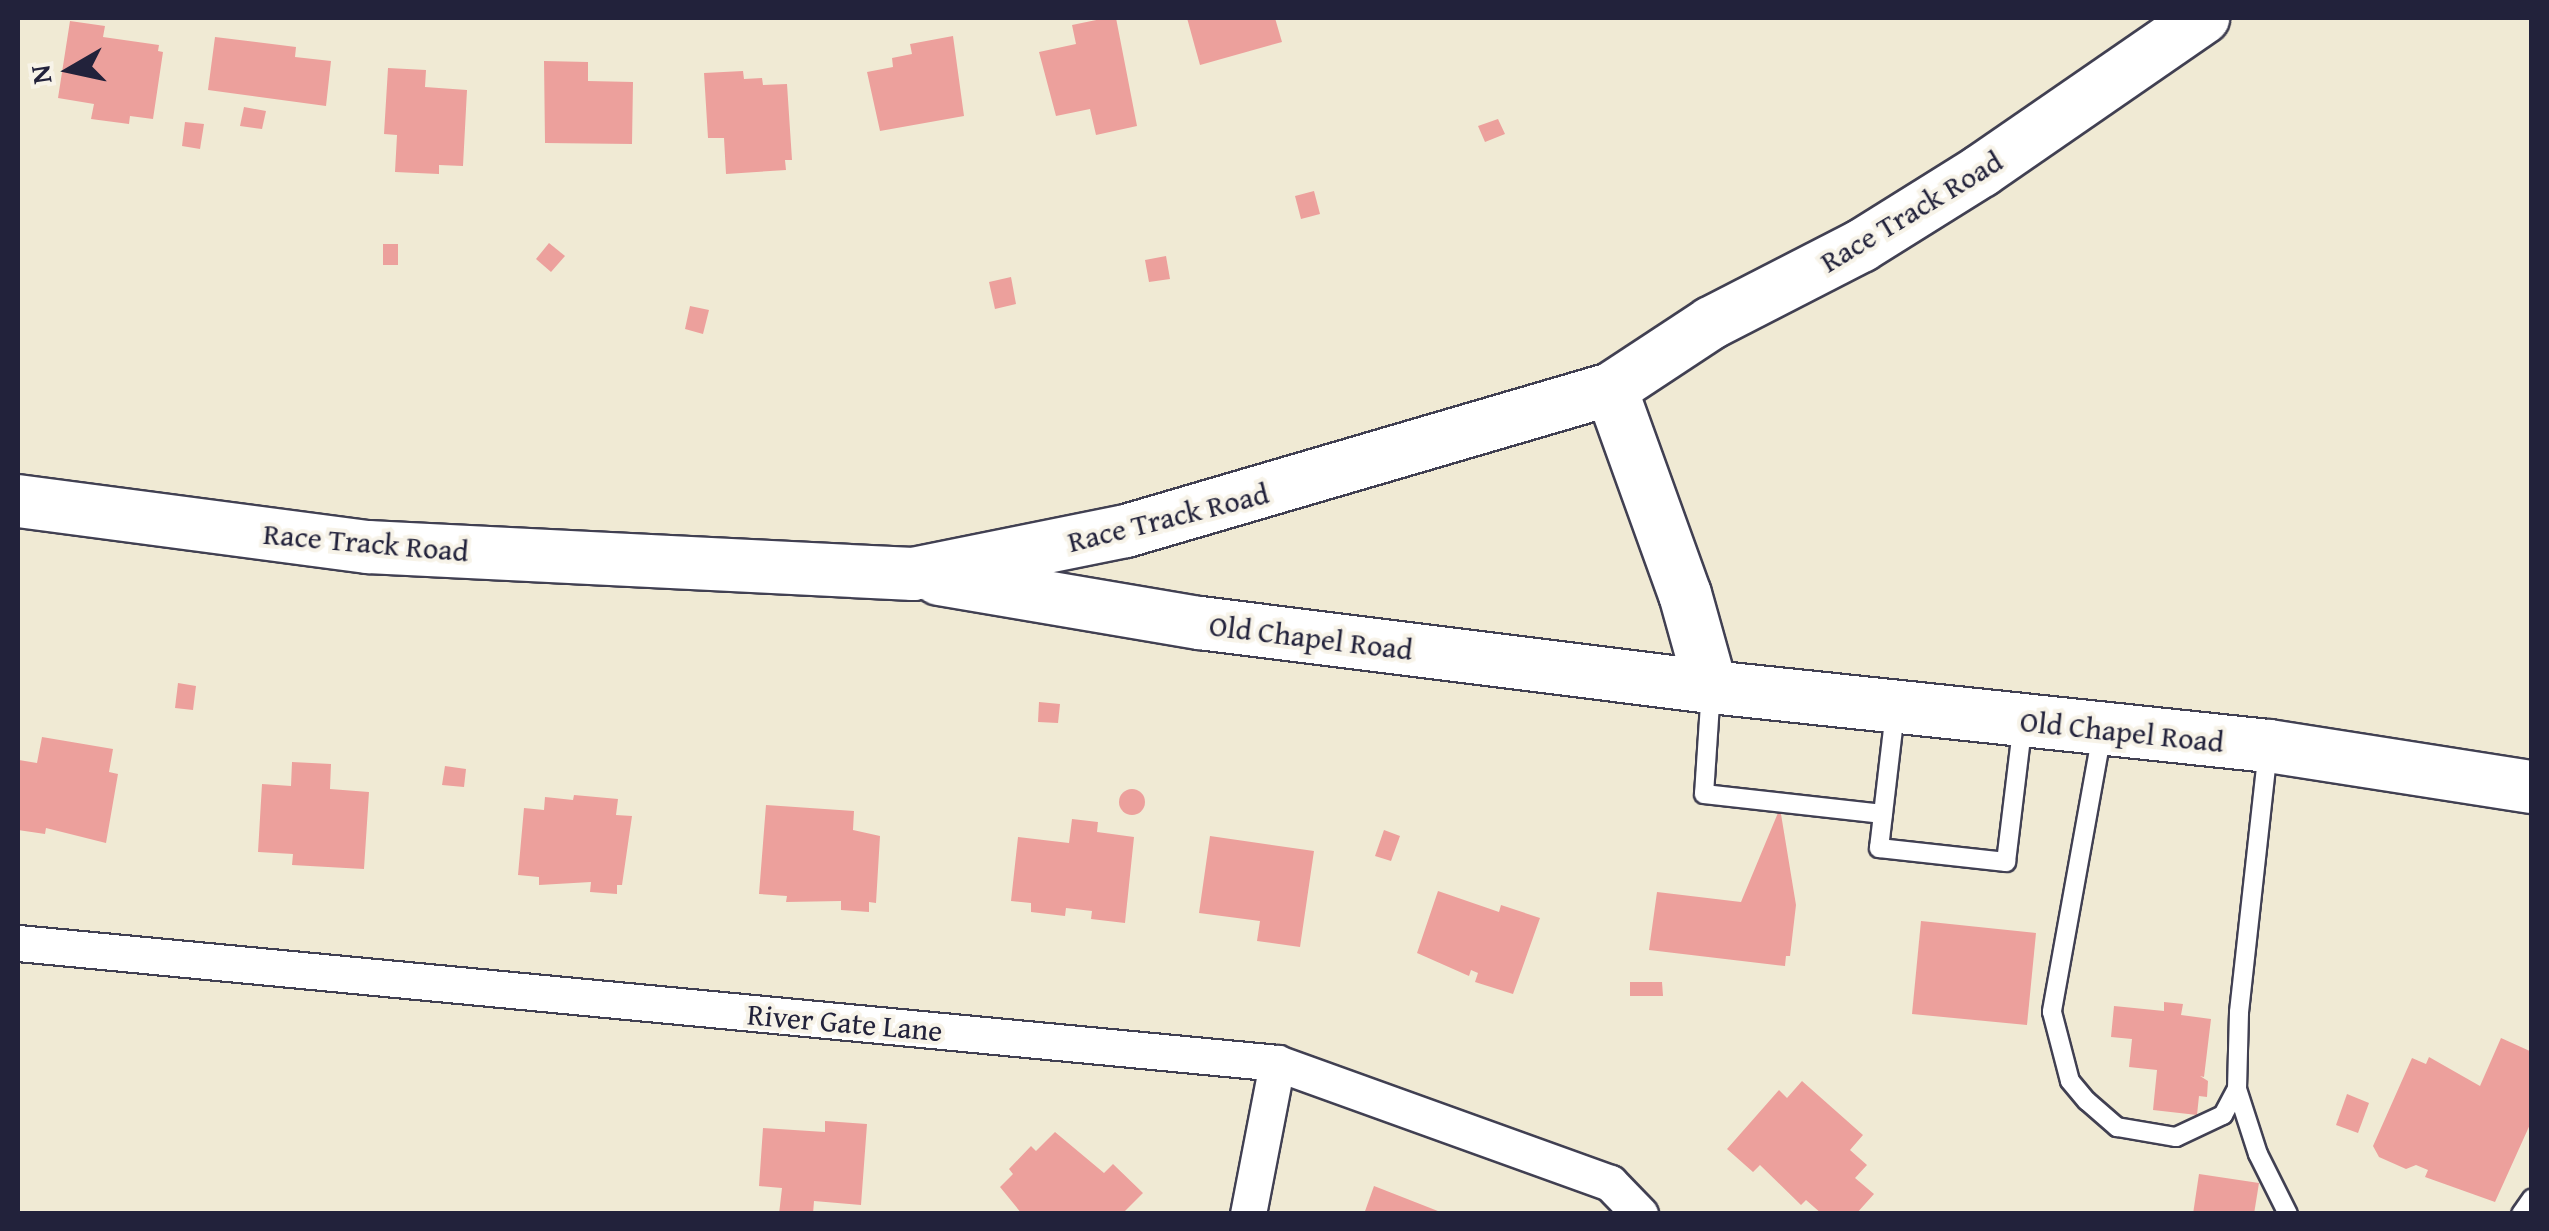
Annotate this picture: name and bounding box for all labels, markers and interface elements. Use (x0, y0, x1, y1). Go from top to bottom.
north arrow (20, 20, 120, 120)
text: N (18, 62, 62, 87)
street label: Race Track Road (1813, 143, 2009, 279)
street label: Race Track Road (1064, 475, 1272, 559)
street label: Race Track Road (262, 515, 470, 569)
street label: Old Chapel Road (1207, 607, 1415, 667)
street label: Old Chapel Road (2018, 702, 2226, 760)
street label: River Gate Lane (746, 996, 944, 1048)

